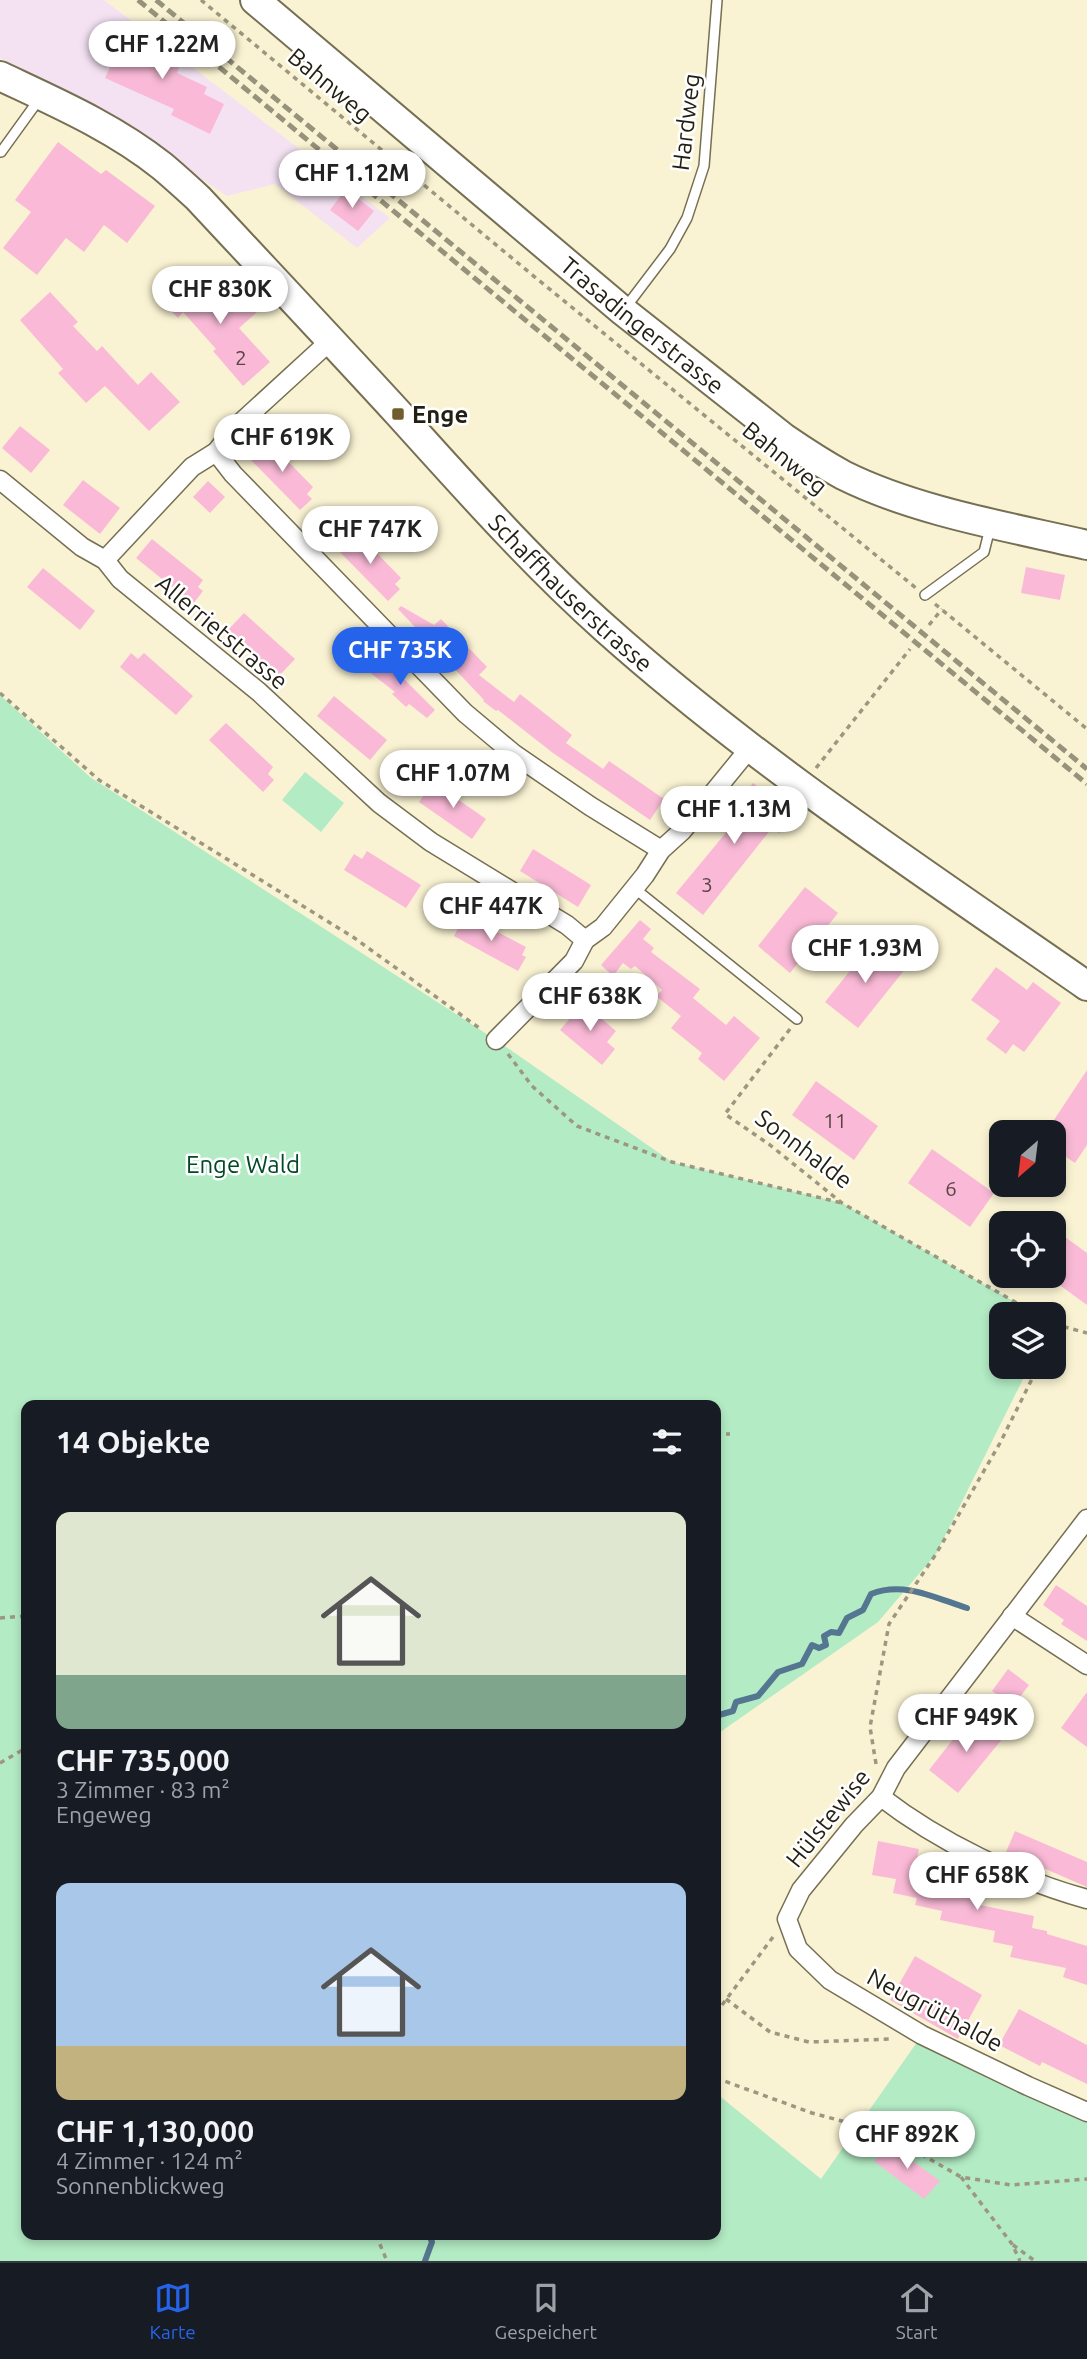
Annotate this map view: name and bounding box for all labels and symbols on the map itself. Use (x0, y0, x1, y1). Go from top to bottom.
pin: CHF 1.22M (82, 22, 242, 81)
street label: Bahnweg (283, 42, 377, 128)
street label: Hardweg (667, 72, 705, 172)
pin: CHF 1.12M (272, 150, 432, 210)
street label: Trasadingerstrasse (556, 251, 730, 399)
pin: CHF 830K (148, 266, 292, 326)
house number: 2 (235, 345, 247, 369)
place label: Enge (412, 401, 468, 428)
marker: Enge (390, 406, 406, 422)
pin: CHF 619K (210, 414, 354, 474)
street label: Bahnweg (737, 416, 833, 500)
pin: CHF 747K (298, 506, 442, 566)
street label: Schaffhauserstrasse (483, 508, 658, 677)
street label: Allerrietstrasse (151, 569, 293, 695)
pin: CHF 735K (328, 628, 472, 687)
pin: CHF 1.07M (373, 750, 533, 810)
pin: CHF 1.13M (654, 786, 814, 846)
house number: 3 (701, 872, 713, 896)
pin: CHF 447K (419, 884, 563, 943)
pin: CHF 1.93M (785, 926, 945, 985)
pin: CHF 638K (518, 974, 662, 1033)
street label: Sonnhalde (750, 1104, 858, 1194)
house number: 11 (823, 1108, 847, 1132)
north arrow (989, 1120, 1066, 1197)
park label: Enge Wald (186, 1151, 300, 1178)
house number: 6 (945, 1176, 957, 1200)
pin: CHF 949K (894, 1694, 1038, 1754)
street label: Hülstewise (780, 1764, 876, 1872)
pin: CHF 658K (905, 1853, 1049, 1912)
street label: Neugrüthalde (863, 1963, 1007, 2057)
pin: CHF 892K (835, 2112, 979, 2171)

